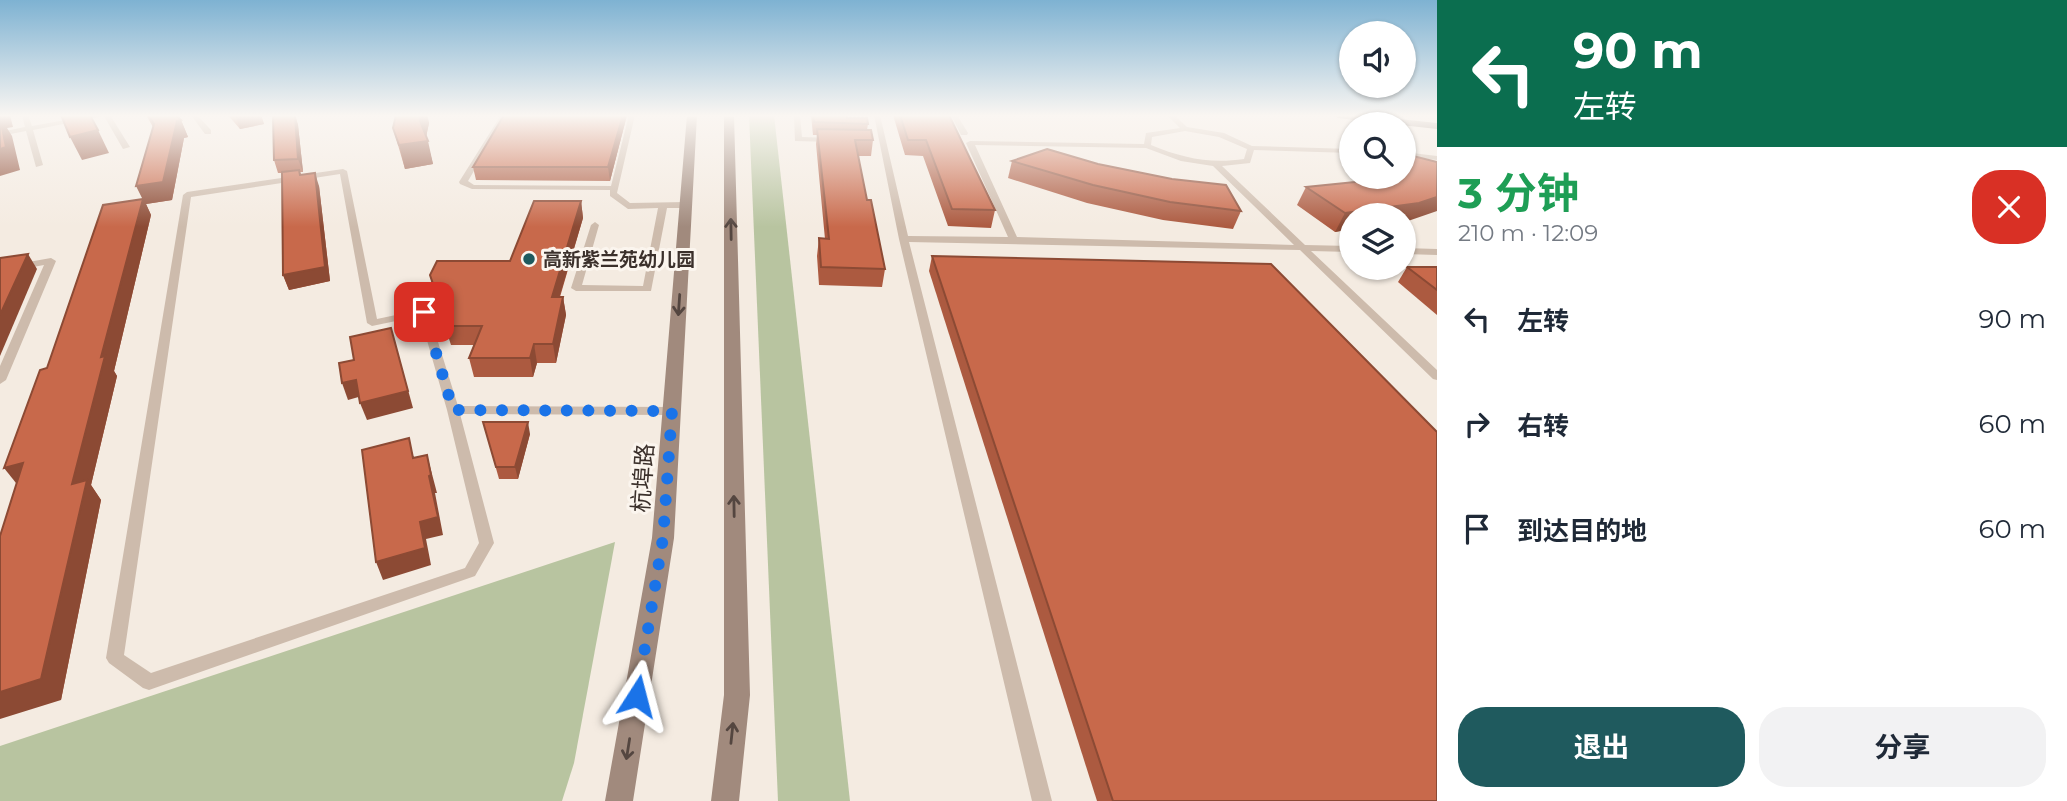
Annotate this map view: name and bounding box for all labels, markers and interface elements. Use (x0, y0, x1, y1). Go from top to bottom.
map controls (1339, 21, 1416, 280)
button: sound (1339, 21, 1416, 98)
text: 90 m (1573, 21, 1703, 80)
icon: left (1458, 28, 1549, 119)
text: 左转 (1573, 87, 1637, 126)
button: search (1339, 112, 1416, 189)
text: 3 分钟 (1458, 167, 1579, 219)
button: close (1972, 170, 2046, 244)
button: layers (1339, 203, 1416, 280)
one-way arrow (724, 218, 738, 241)
text: 210 m · 12:09 (1458, 219, 1598, 247)
place label: 高新紫兰苑幼儿园 (543, 248, 695, 271)
marker: 高新紫兰苑幼儿园 (521, 251, 537, 267)
pin (394, 282, 454, 342)
icon: arrive (405, 293, 443, 331)
one-way arrow (672, 293, 685, 316)
icon: left (1458, 300, 1496, 338)
text: 90 m (1979, 303, 2046, 335)
text: 左转 (1517, 305, 1569, 337)
icon: right (1458, 405, 1496, 443)
text: 60 m (1979, 408, 2046, 440)
text: 右转 (1517, 410, 1569, 442)
street label: 杭埠路 (627, 443, 659, 513)
one-way arrow (727, 495, 741, 518)
icon: arrive (1458, 510, 1496, 548)
text: 60 m (1979, 513, 2046, 545)
text: 到达目的地 (1517, 515, 1647, 547)
position arrow (600, 659, 674, 733)
button: 退出 (1458, 707, 1745, 787)
button: 分享 (1759, 707, 2046, 787)
one-way arrow (726, 722, 739, 745)
one-way arrow (621, 737, 634, 760)

